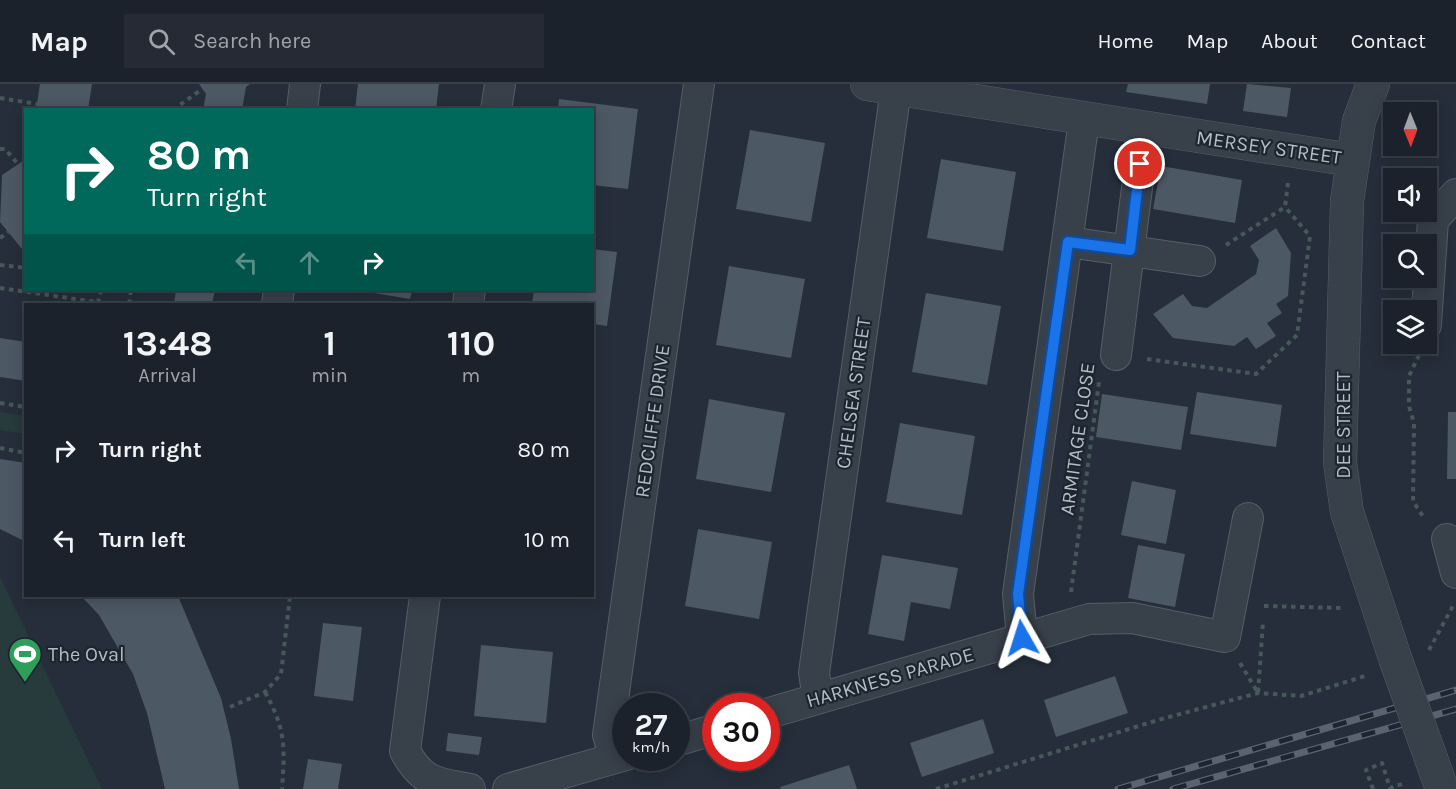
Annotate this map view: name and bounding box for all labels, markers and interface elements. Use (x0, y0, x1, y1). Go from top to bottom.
search box (124, 14, 544, 68)
text: Map (30, 25, 88, 58)
icon: search (145, 25, 178, 58)
text: Search here (193, 28, 311, 54)
text: Home (1098, 29, 1154, 53)
text: Map (1187, 29, 1228, 53)
text: About (1261, 29, 1318, 53)
text: Contact (1351, 29, 1426, 53)
north arrow (1383, 102, 1437, 156)
map controls (1383, 102, 1437, 354)
street label: MERSEY STREET (1195, 126, 1343, 169)
text: 80 m (147, 130, 251, 180)
icon: right (48, 132, 126, 210)
pin (1114, 138, 1165, 189)
icon: arrive (1123, 147, 1156, 180)
button: sound (1383, 168, 1437, 222)
text: Turn right (147, 181, 267, 213)
button: search (1383, 234, 1437, 288)
icon: left (230, 246, 263, 279)
icon: ahead (293, 246, 326, 279)
icon: right (356, 246, 389, 279)
button: layers (1383, 300, 1437, 354)
street label: CHELSEA STREET (831, 316, 876, 470)
text: 13:48 (123, 322, 212, 364)
text: 1 (323, 322, 336, 364)
text: 110 (447, 322, 495, 364)
street label: REDCLIFFE DRIVE (630, 343, 675, 499)
street label: ARMITAGE CLOSE (1055, 361, 1100, 517)
text: Arrival (138, 364, 197, 387)
text: min (311, 364, 348, 387)
text: m (462, 364, 480, 387)
street label: DEE STREET (1332, 371, 1355, 479)
icon: right (48, 434, 81, 467)
text: Turn right (99, 437, 202, 463)
text: 80 m (518, 437, 570, 463)
icon: left (48, 524, 81, 557)
text: Turn left (99, 527, 186, 553)
text: 10 m (524, 527, 570, 553)
position arrow (990, 606, 1054, 670)
sports icon: The Oval (7, 636, 43, 683)
place label: The Oval (48, 643, 125, 666)
street label: HARKNESS PARADE (804, 643, 976, 712)
speed limit sign: 30 (702, 693, 780, 771)
text: 27 (634, 707, 668, 743)
text: km/h (632, 738, 670, 756)

